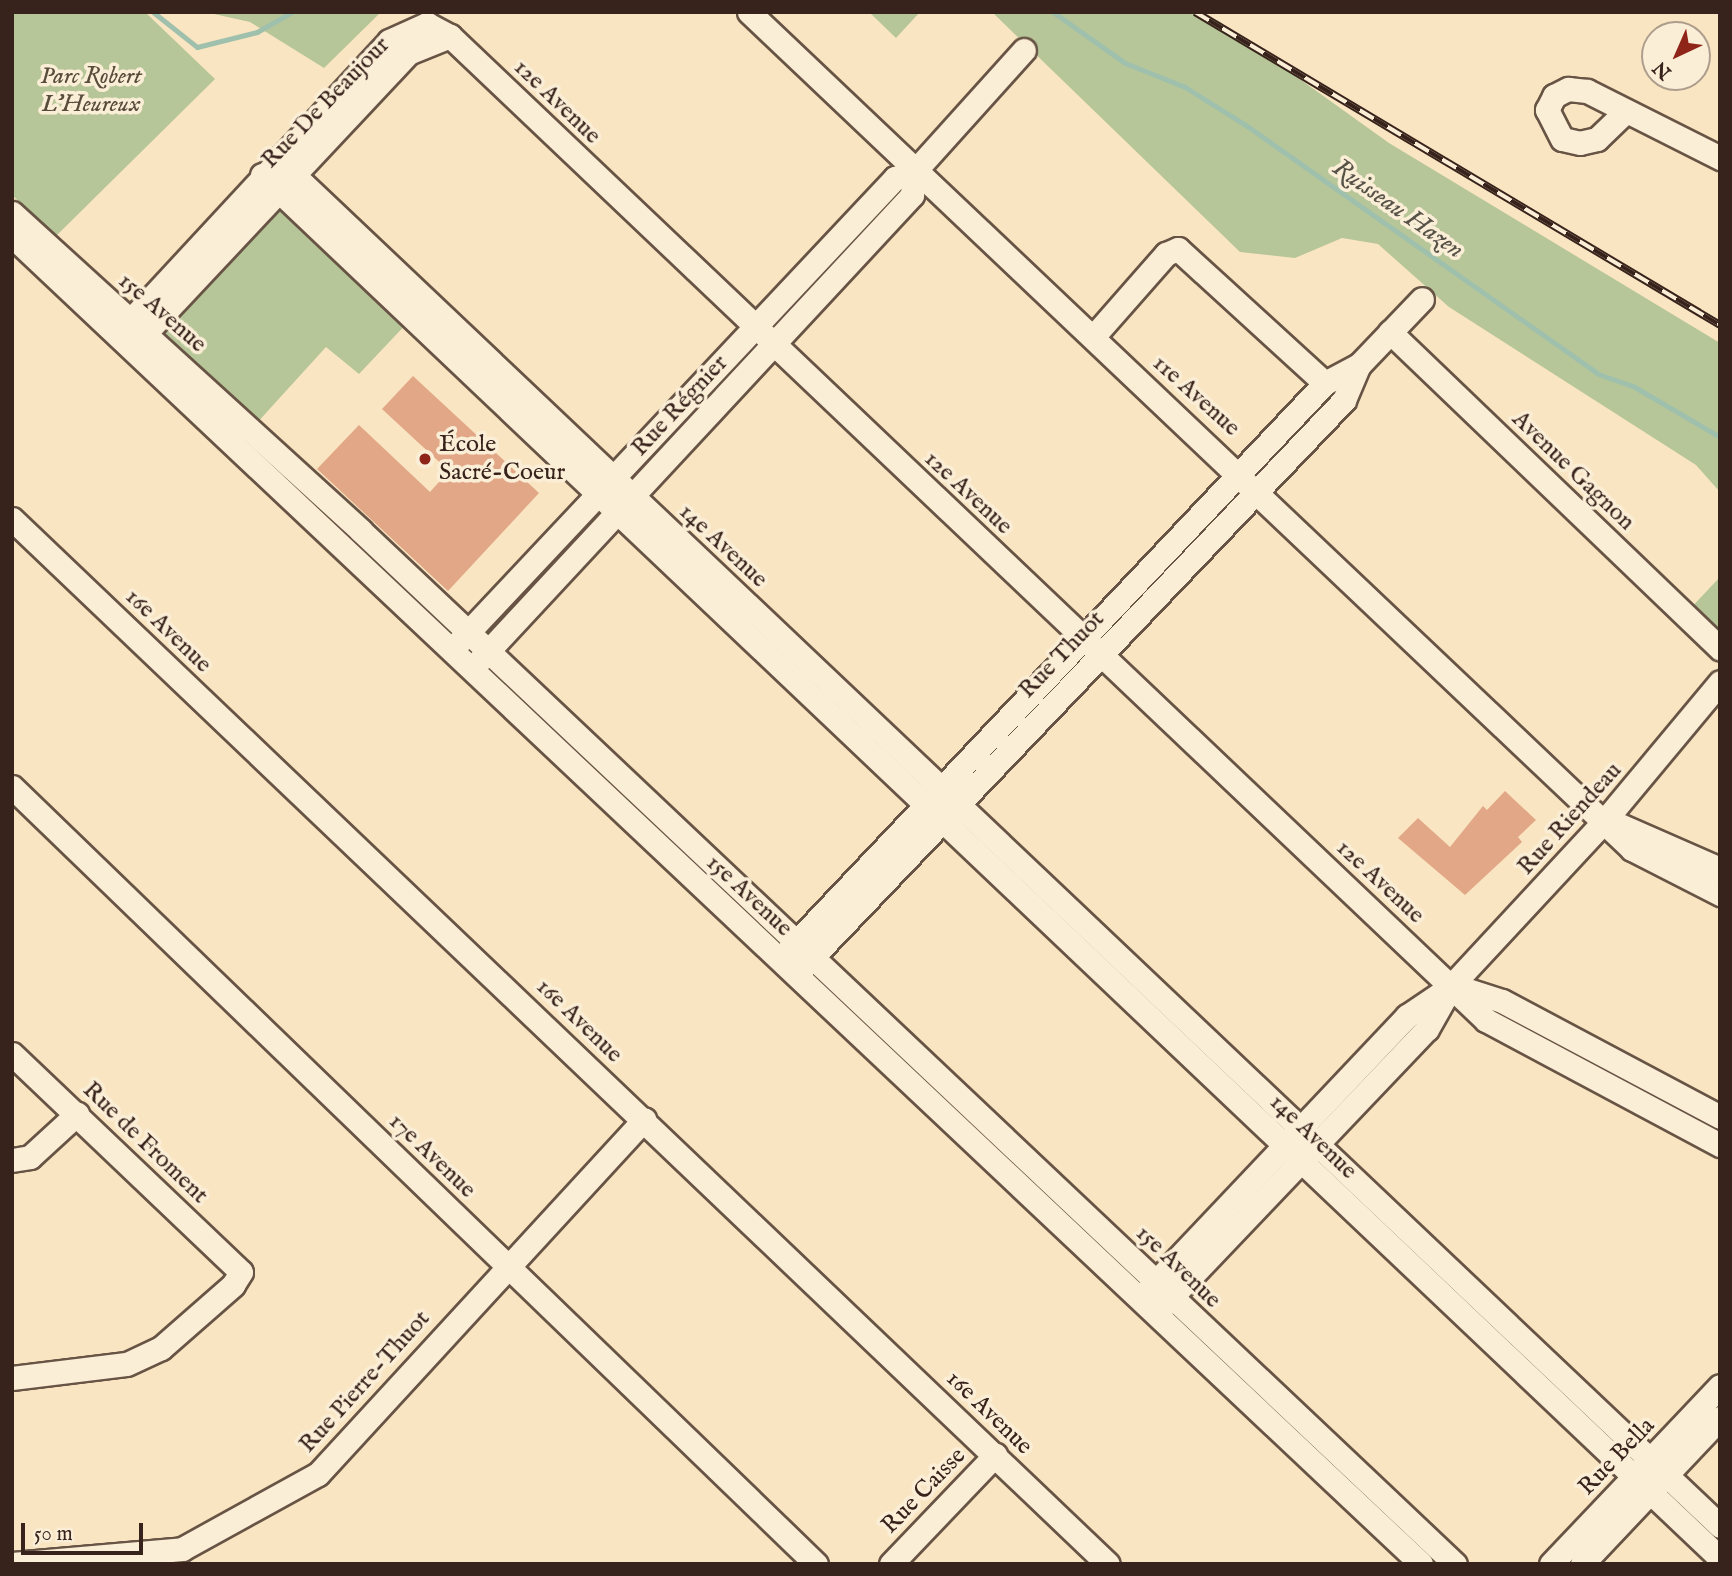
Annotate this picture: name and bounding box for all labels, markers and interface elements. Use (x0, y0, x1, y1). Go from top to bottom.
north arrow (1641, 21, 1711, 91)
street label: Rue De Beaujour (256, 31, 396, 175)
street label: 12e Avenue (508, 54, 606, 150)
text: N (1649, 55, 1677, 84)
park label: Parc Robert L'Heureux (40, 63, 142, 119)
water label: Ruisseau Hazen (1326, 152, 1470, 266)
street label: 15e Avenue (112, 267, 212, 359)
street label: Rue Régnier (626, 349, 734, 463)
street label: 11e Avenue (1146, 349, 1246, 443)
street label: Avenue Gagnon (1506, 405, 1640, 537)
place label: École Sacré-Coeur (439, 431, 565, 487)
street label: 12e Avenue (918, 445, 1018, 541)
marker: École Sacré-Coeur (417, 451, 433, 467)
street label: 14e Avenue (673, 498, 773, 594)
street label: 16e Avenue (119, 583, 217, 679)
street label: Rue Thuot (1013, 605, 1111, 705)
street label: Rue Riendeau (1512, 757, 1628, 881)
street label: 12e Avenue (1330, 834, 1430, 930)
street label: 15e Avenue (700, 849, 798, 943)
street label: 16e Avenue (530, 973, 628, 1069)
street label: Rue de Froment (76, 1076, 214, 1210)
street label: 14e Avenue (1263, 1088, 1363, 1186)
street label: 17e Avenue (383, 1108, 481, 1204)
street label: 15e Avenue (1129, 1219, 1227, 1315)
street label: Rue Pierre-Thuot (294, 1305, 436, 1459)
street label: 16e Avenue (940, 1365, 1038, 1461)
street label: Rue Bella (1573, 1412, 1661, 1502)
street label: Rue Caisse (876, 1442, 972, 1540)
scale bar (24, 1510, 147, 1554)
text: 50 m (34, 1521, 73, 1548)

